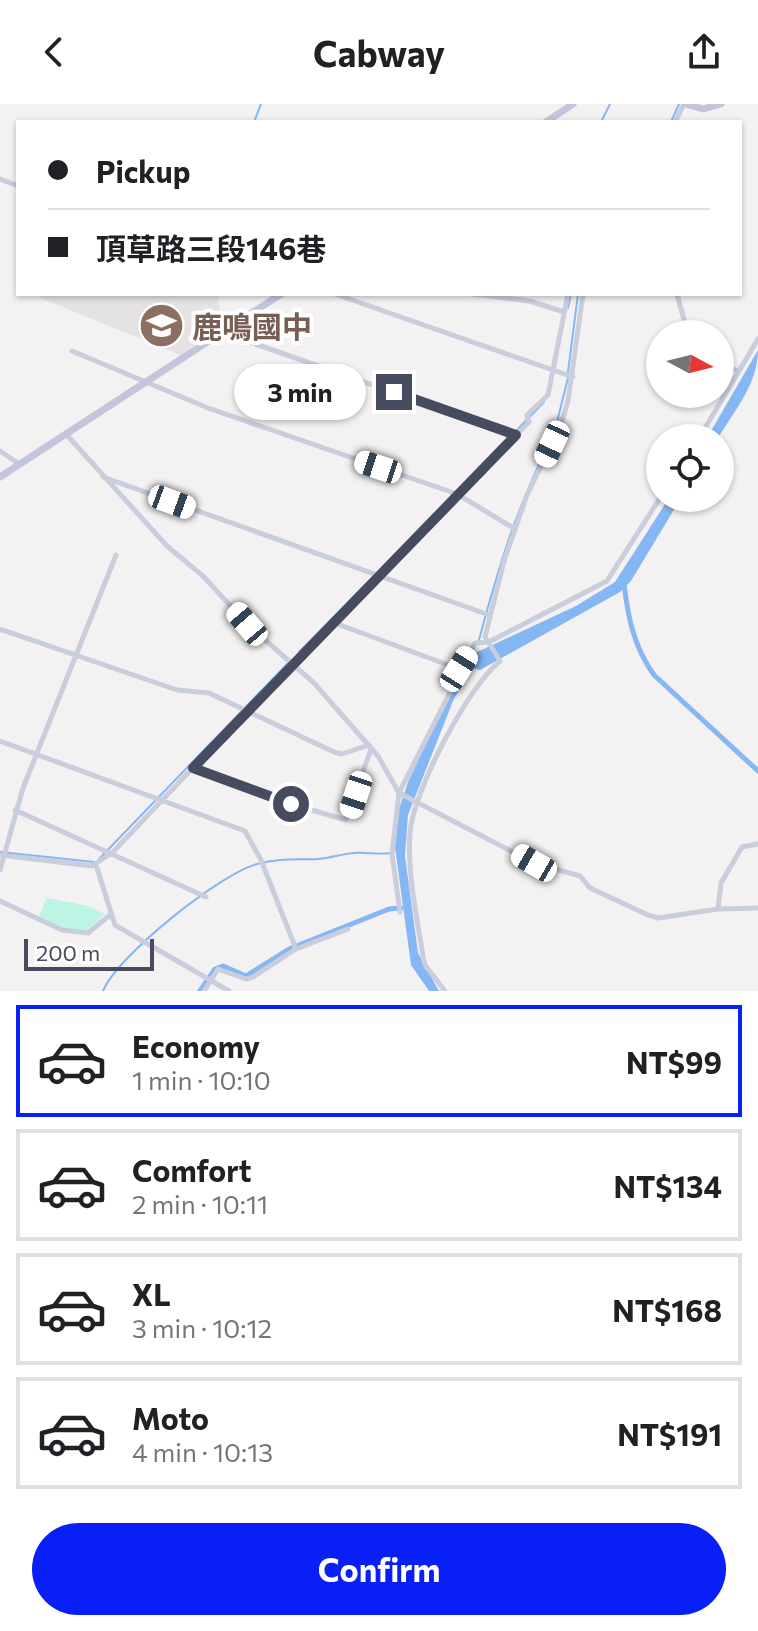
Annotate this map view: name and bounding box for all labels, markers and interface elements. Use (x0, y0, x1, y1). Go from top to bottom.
icon: back (32, 30, 76, 74)
text: Cabway (313, 30, 445, 74)
icon: share (682, 30, 726, 74)
text: Pickup (96, 152, 190, 189)
text: 頂草路三段146巷 (96, 229, 327, 266)
school or university icon: 鹿鳴國中 (137, 301, 185, 349)
place label: 鹿鳴國中 (192, 307, 312, 344)
north arrow (646, 320, 734, 408)
map controls (646, 320, 734, 512)
callout: 3 min (234, 364, 366, 420)
route end (376, 374, 412, 410)
text: 3 min (267, 376, 333, 407)
car (531, 417, 573, 471)
button: locate (646, 424, 734, 512)
car (351, 448, 405, 486)
car (145, 483, 199, 521)
car (222, 598, 272, 650)
car (436, 642, 482, 696)
car (337, 768, 375, 822)
route start (273, 786, 309, 822)
car (507, 841, 561, 885)
scale bar (24, 935, 154, 971)
text: 200 m (36, 939, 100, 966)
icon: car (36, 1025, 108, 1097)
text: Economy (132, 1027, 260, 1064)
text: NT$99 (626, 1043, 722, 1080)
text: 1 min · 10:10 (132, 1064, 271, 1095)
icon: car (36, 1149, 108, 1221)
text: Comfort (132, 1151, 251, 1188)
text: NT$134 (613, 1167, 722, 1204)
text: 2 min · 10:11 (132, 1188, 268, 1219)
icon: car (36, 1273, 108, 1345)
text: XL (132, 1275, 171, 1312)
text: NT$168 (612, 1291, 722, 1328)
text: 3 min · 10:12 (132, 1312, 272, 1343)
icon: car (36, 1397, 108, 1469)
text: Moto (132, 1399, 209, 1436)
text: NT$191 (617, 1415, 722, 1452)
text: 4 min · 10:13 (132, 1436, 273, 1467)
button: Confirm (32, 1523, 726, 1615)

